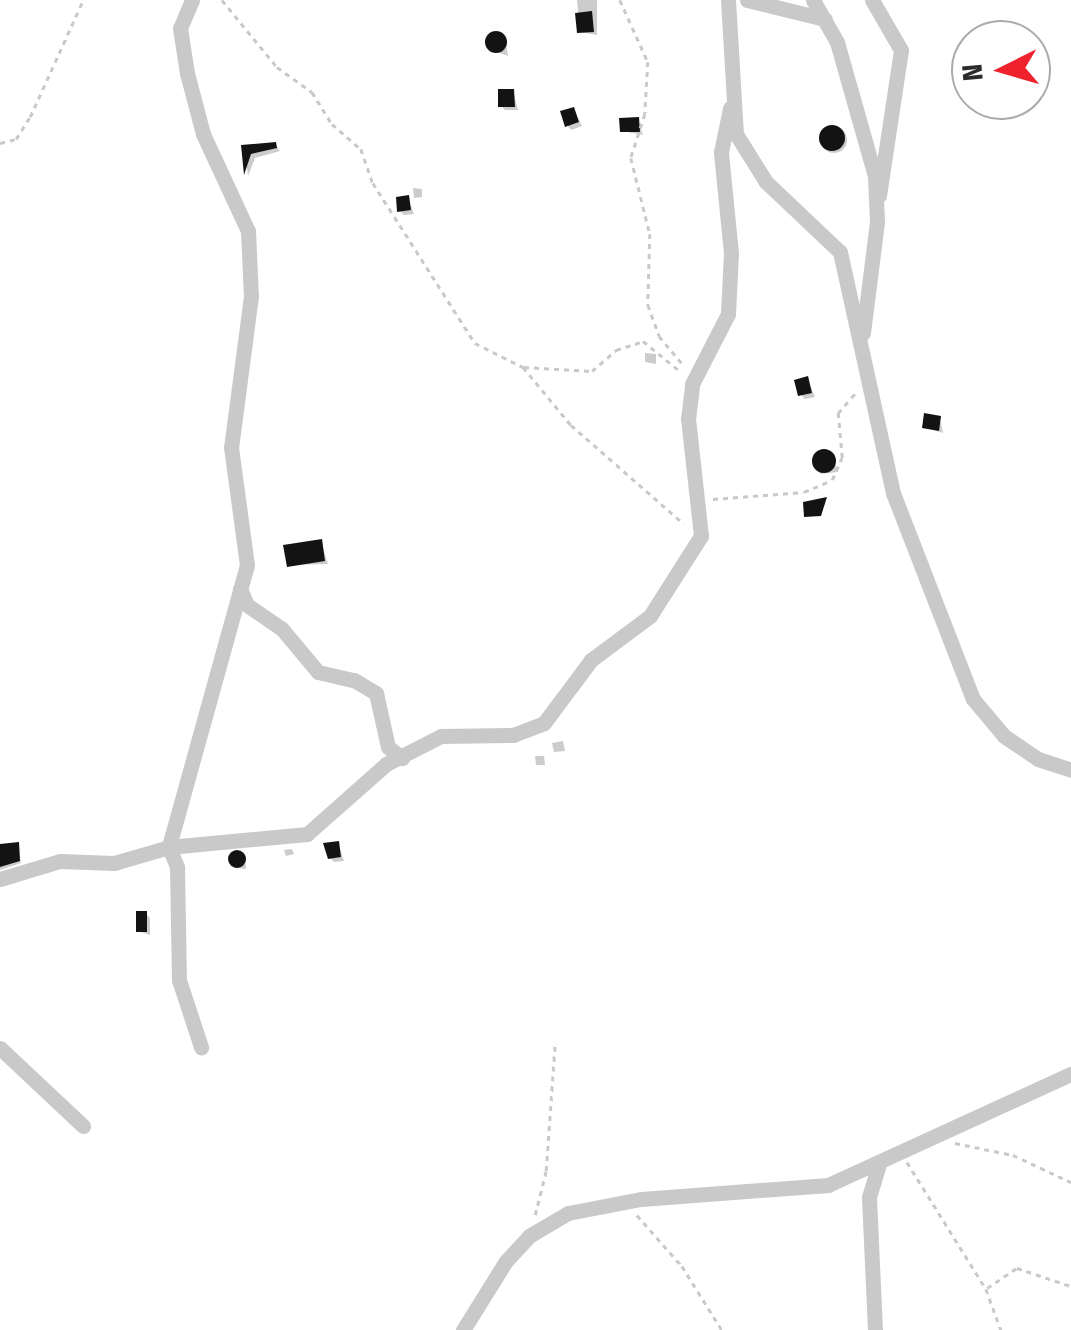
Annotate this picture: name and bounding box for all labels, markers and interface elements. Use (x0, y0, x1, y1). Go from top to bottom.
north arrow (951, 20, 1051, 120)
text: N (955, 63, 990, 82)

